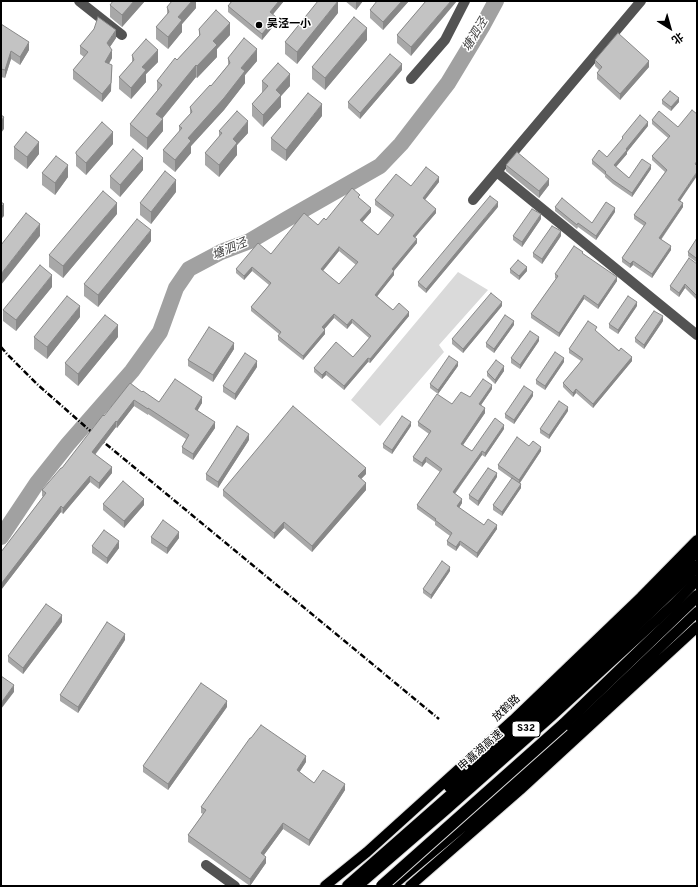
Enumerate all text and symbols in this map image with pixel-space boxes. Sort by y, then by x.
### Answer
north arrow [650,8,690,48]
water label: 塘泗泾 [461,16,491,54]
place label: 吴泾一小 [267,18,311,32]
marker: 吴泾一小 [254,20,264,30]
text: 北 [669,29,686,46]
water label: 塘泗泾 [211,236,249,264]
street label: 放鹤路 [490,693,524,725]
road number: S32 [512,721,540,737]
street label: 申嘉湖高速 [456,728,506,774]

